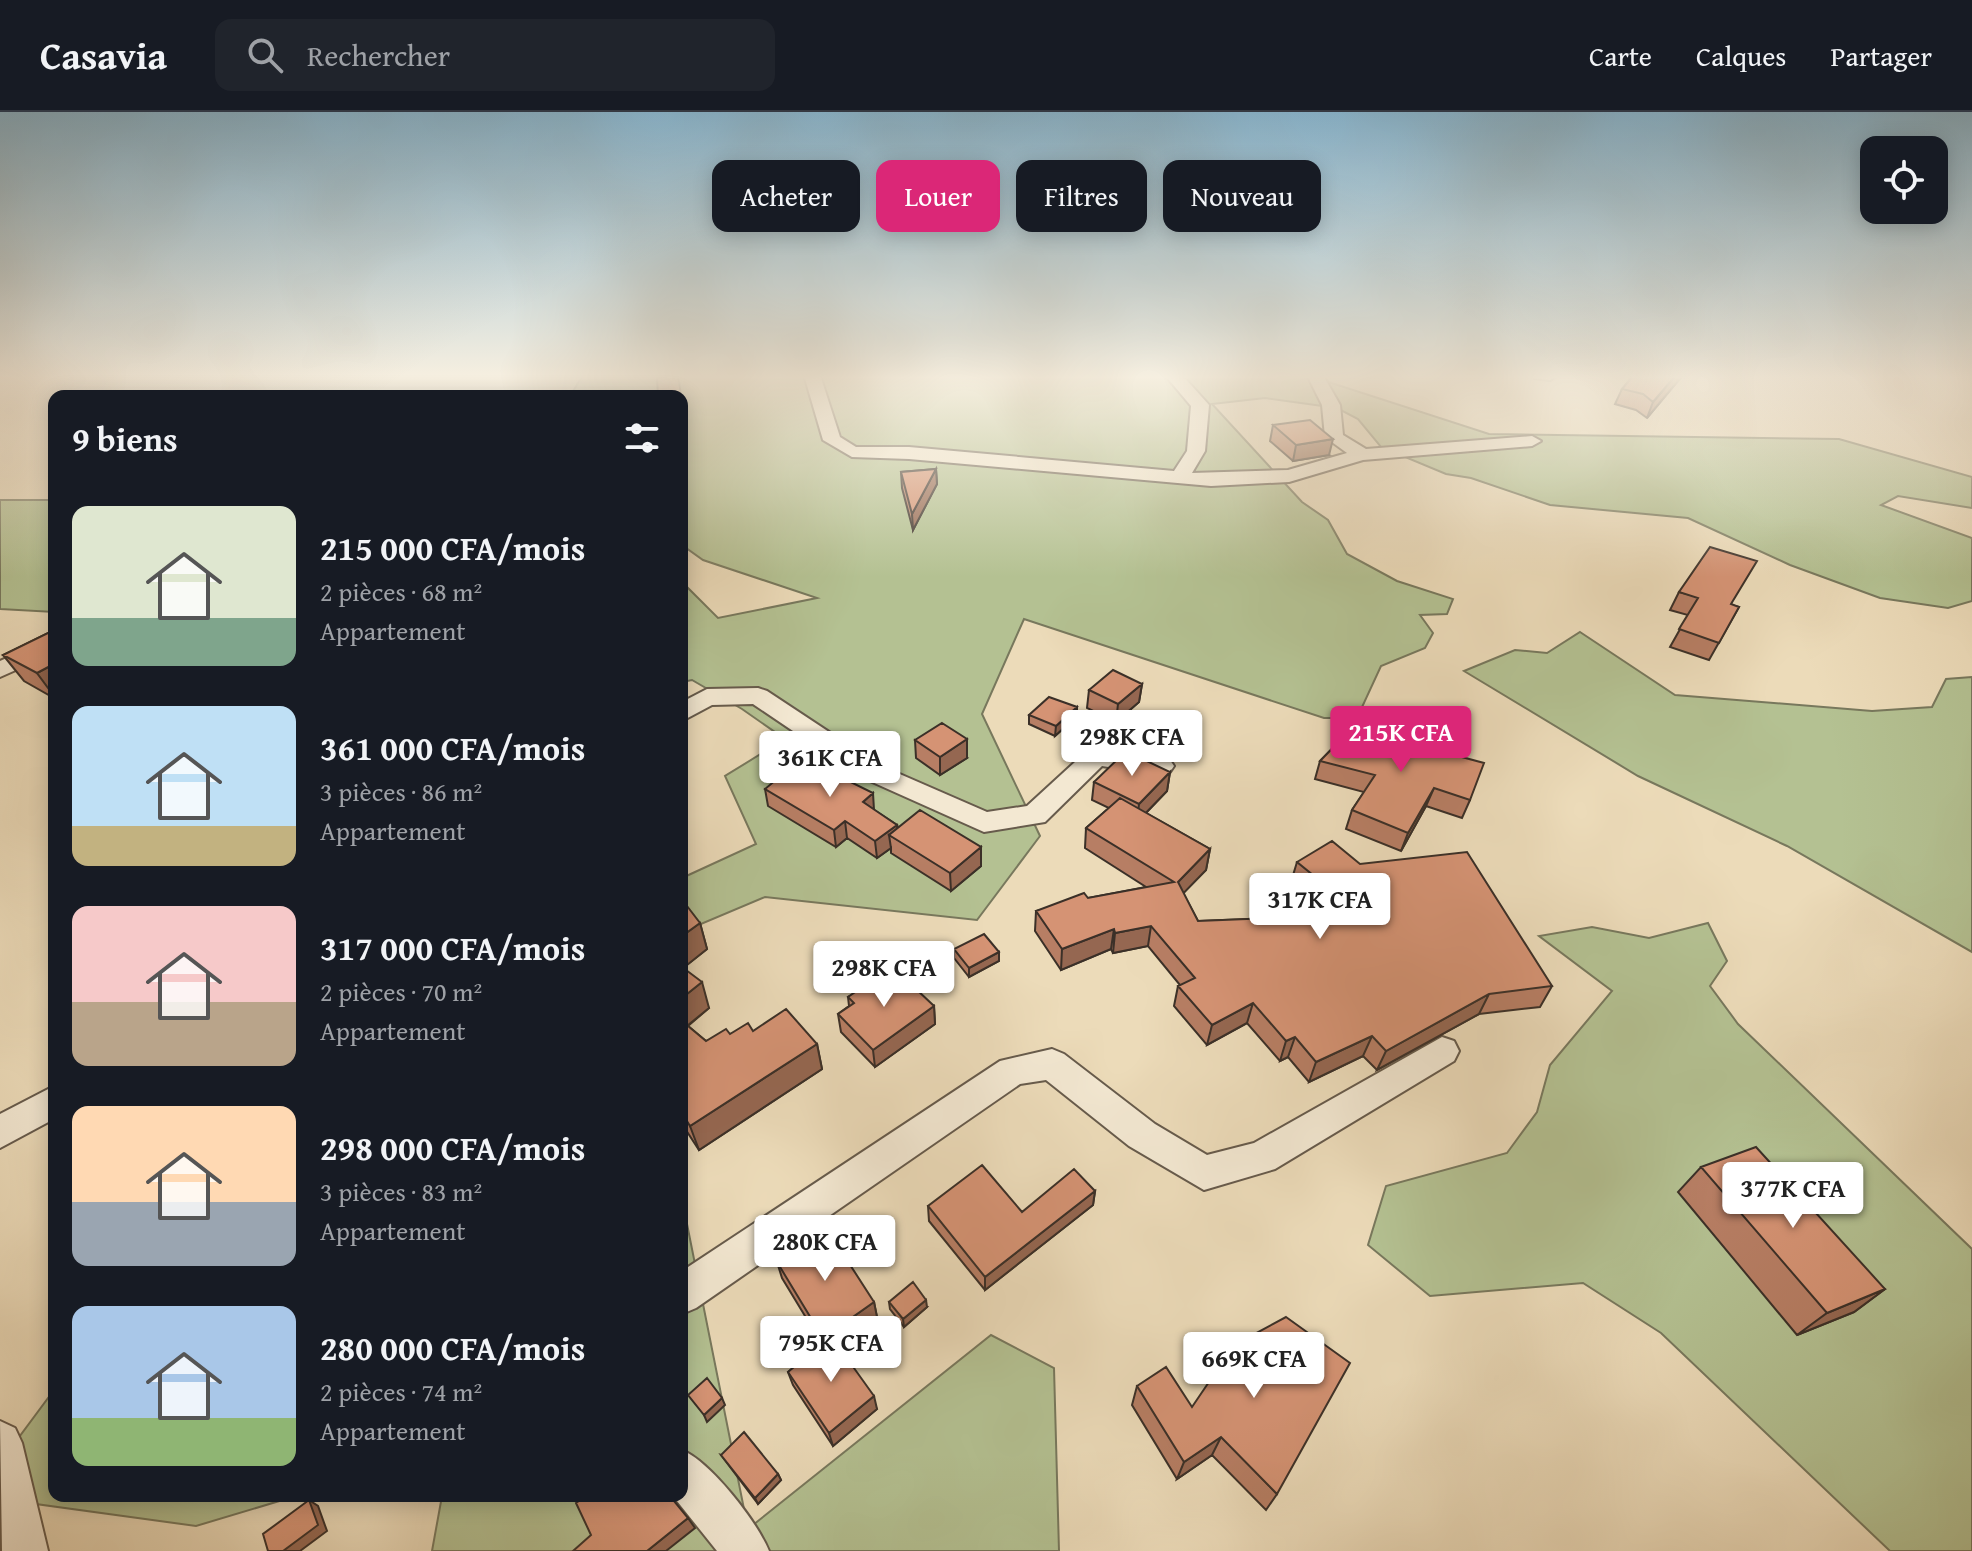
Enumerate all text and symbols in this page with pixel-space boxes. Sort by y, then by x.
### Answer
search box [215,19,775,91]
text: Casavia [40,27,167,83]
icon: search [243,33,287,77]
text: Rechercher [307,33,450,77]
text: Carte [1589,35,1652,76]
text: Calques [1696,35,1786,76]
text: Partager [1830,35,1932,76]
map controls [1860,136,1948,224]
button: locate [1860,136,1948,224]
chip: Acheter [712,160,860,232]
chip: Louer [876,160,1000,232]
chip: Filtres [1016,160,1147,232]
chip: Nouveau [1163,160,1321,232]
text: 9 biens [72,414,178,463]
icon: filters [620,416,664,460]
text: 215 000 CFA/mois [320,523,585,572]
icon: home [136,538,232,634]
text: 2 pièces · 68 m² [320,572,482,611]
text: Appartement [320,611,465,650]
pin: 215K CFA [1318,706,1484,774]
pin: 298K CFA [1049,710,1215,778]
text: 215K CFA [1348,712,1454,751]
text: 298K CFA [1079,716,1185,755]
text: 361 000 CFA/mois [320,723,585,772]
pin: 361K CFA [747,731,913,799]
text: 361K CFA [777,737,883,776]
icon: home [136,738,232,834]
text: 3 pièces · 86 m² [320,772,482,811]
text: Appartement [320,811,465,850]
pin: 317K CFA [1237,873,1403,941]
text: 317K CFA [1267,879,1373,918]
text: 317 000 CFA/mois [320,923,585,972]
icon: home [136,938,232,1034]
pin: 298K CFA [801,941,967,1009]
text: 298K CFA [831,947,937,986]
text: 2 pièces · 70 m² [320,972,482,1011]
text: Appartement [320,1011,465,1050]
text: 298 000 CFA/mois [320,1123,585,1172]
icon: home [136,1138,232,1234]
pin: 377K CFA [1710,1162,1876,1230]
text: 377K CFA [1740,1168,1846,1207]
text: 3 pièces · 83 m² [320,1172,482,1211]
text: Appartement [320,1211,465,1250]
pin: 280K CFA [742,1215,908,1283]
text: 280K CFA [772,1221,878,1260]
pin: 795K CFA [748,1316,914,1384]
text: 795K CFA [778,1322,884,1361]
text: 280 000 CFA/mois [320,1323,585,1372]
pin: 669K CFA [1171,1332,1337,1400]
icon: home [136,1338,232,1434]
text: 669K CFA [1201,1338,1307,1377]
text: 2 pièces · 74 m² [320,1372,482,1411]
text: Appartement [320,1411,465,1450]

